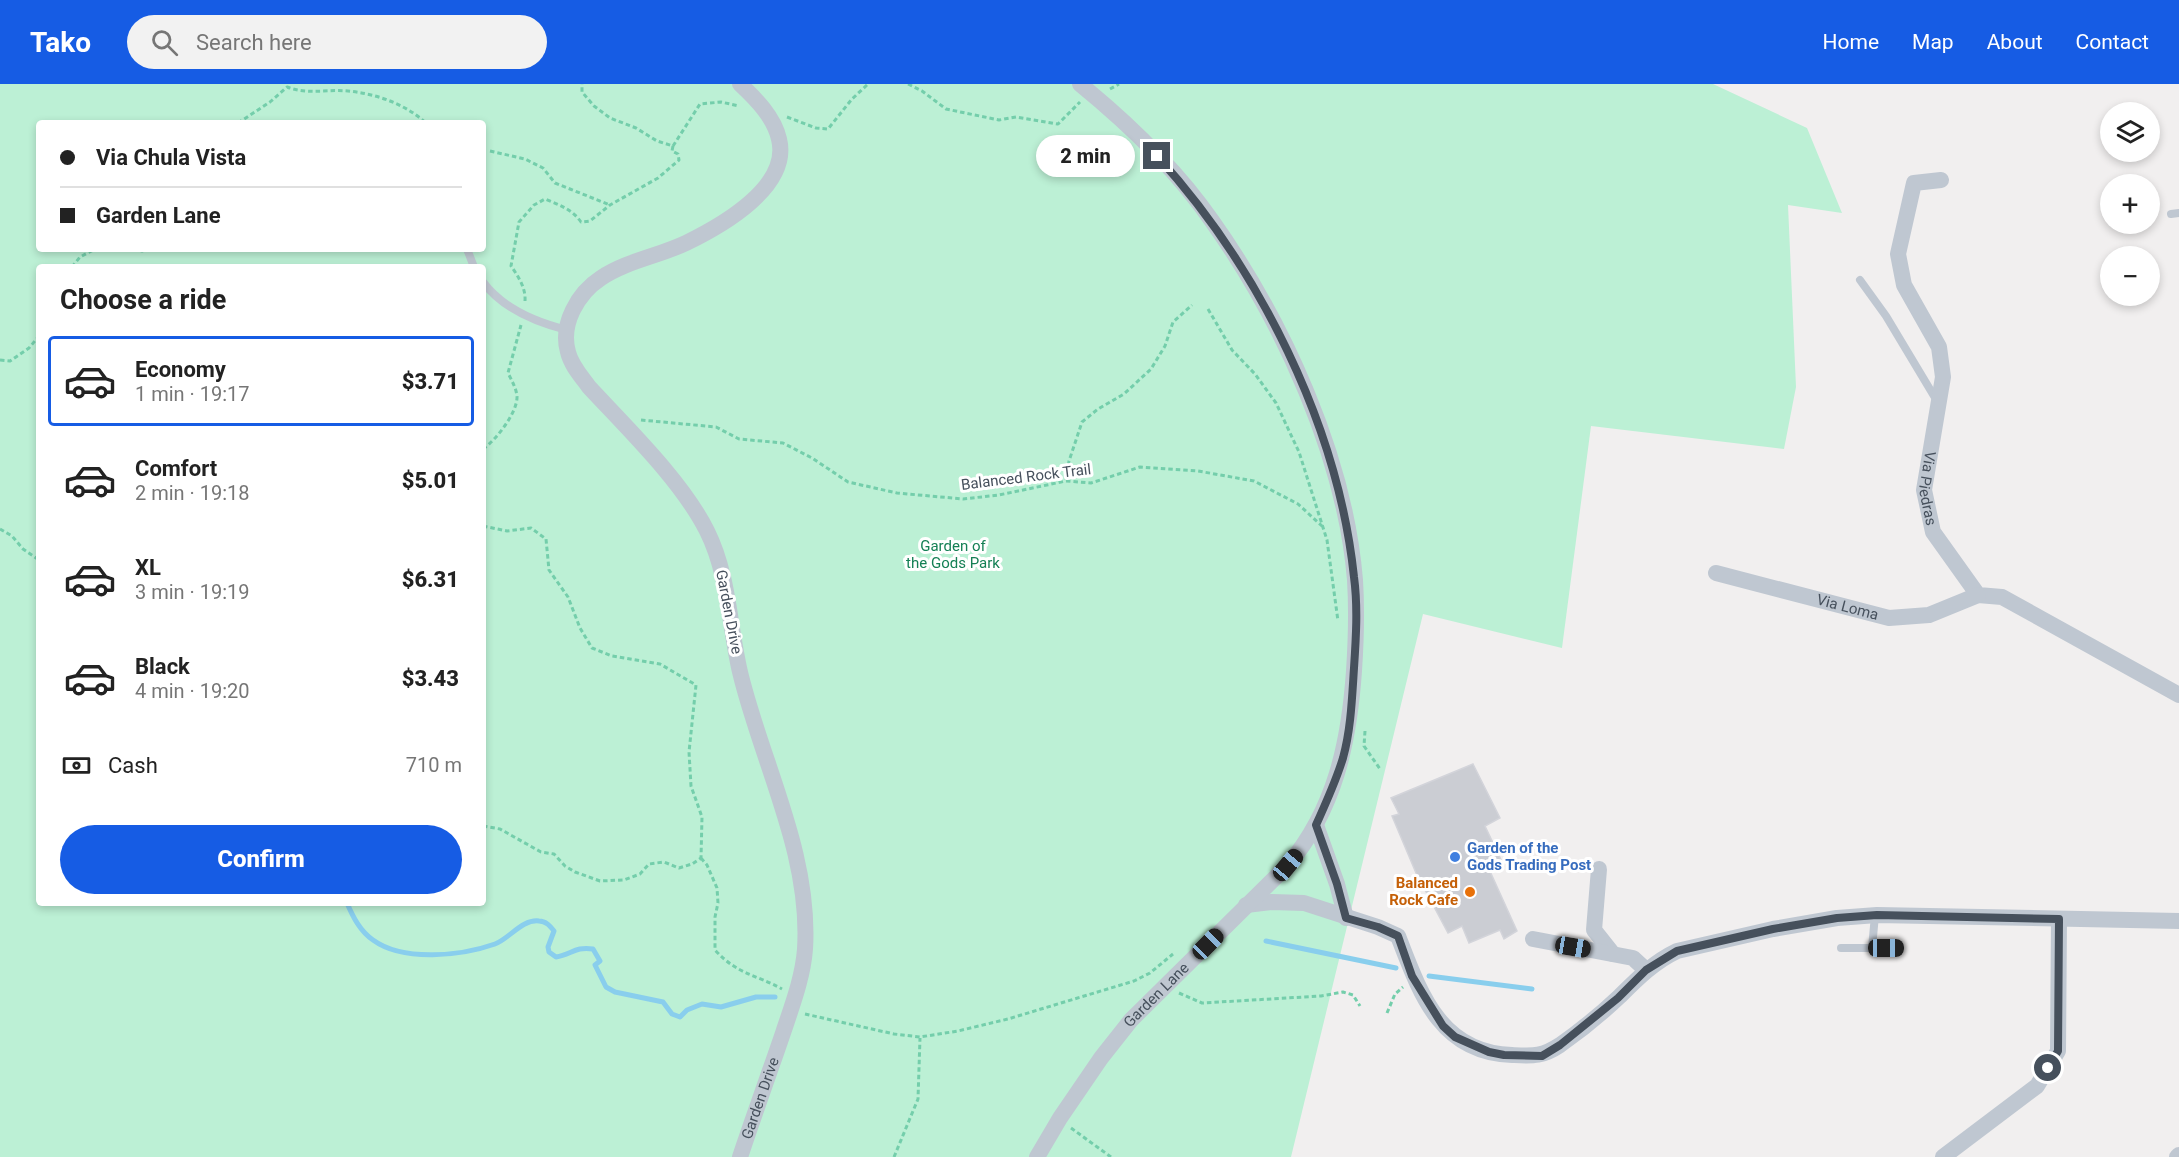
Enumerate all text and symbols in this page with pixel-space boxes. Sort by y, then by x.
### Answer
search box [127,15,547,69]
text: Tako [30,26,91,59]
icon: search [148,26,181,59]
text: Search here [196,30,312,55]
text: Home [1823,30,1879,54]
text: Map [1912,30,1954,54]
text: About [1987,30,2043,54]
text: Contact [2076,30,2149,54]
map controls [2100,102,2160,306]
button: layers [2100,102,2160,162]
callout: 2 min [1037,135,1136,177]
route end [1143,142,1170,169]
text: 2 min [1060,144,1111,168]
text: Via Chula Vista [96,145,246,170]
button: + [2100,174,2160,234]
text: Garden Lane [96,203,221,228]
button: − [2100,246,2160,306]
text: Choose a ride [60,284,226,316]
icon: car [63,354,117,408]
text: Economy [135,357,226,382]
text: $3.71 [402,369,459,394]
text: 1 min · 19:17 [135,382,250,406]
street label: Via Piedras [1915,450,1940,527]
icon: car [63,453,117,507]
text: Comfort [135,456,217,481]
street label: Balanced Rock Trail [960,460,1092,494]
text: $5.01 [402,468,459,493]
text: 2 min · 19:18 [135,481,250,505]
park label: Garden of the Gods Park [906,537,1000,572]
icon: car [63,552,117,606]
text: XL [135,555,161,580]
text: $6.31 [402,567,459,592]
street label: Garden Drive [712,568,746,656]
text: 3 min · 19:19 [135,580,250,604]
street label: Via Loma [1815,591,1880,624]
icon: car [63,651,117,705]
text: Black [135,654,190,679]
text: $3.43 [402,666,459,691]
text: 4 min · 19:20 [135,679,250,703]
icon: cash [60,749,93,782]
text: Cash [108,753,158,778]
text: 710 m [406,753,462,777]
button: Confirm [60,825,462,894]
place label: Garden of the Gods Trading Post [1467,839,1591,874]
car [1270,845,1306,885]
marker: Garden of the Gods Trading Post [1448,850,1462,864]
place label: Balanced Rock Cafe [1389,874,1458,909]
marker: Balanced Rock Cafe [1463,885,1477,899]
car [1189,925,1227,963]
car [1554,935,1592,959]
car [1868,939,1904,957]
street label: Garden Lane [1120,959,1193,1031]
route start [2034,1054,2061,1081]
street label: Garden Drive [738,1055,783,1142]

